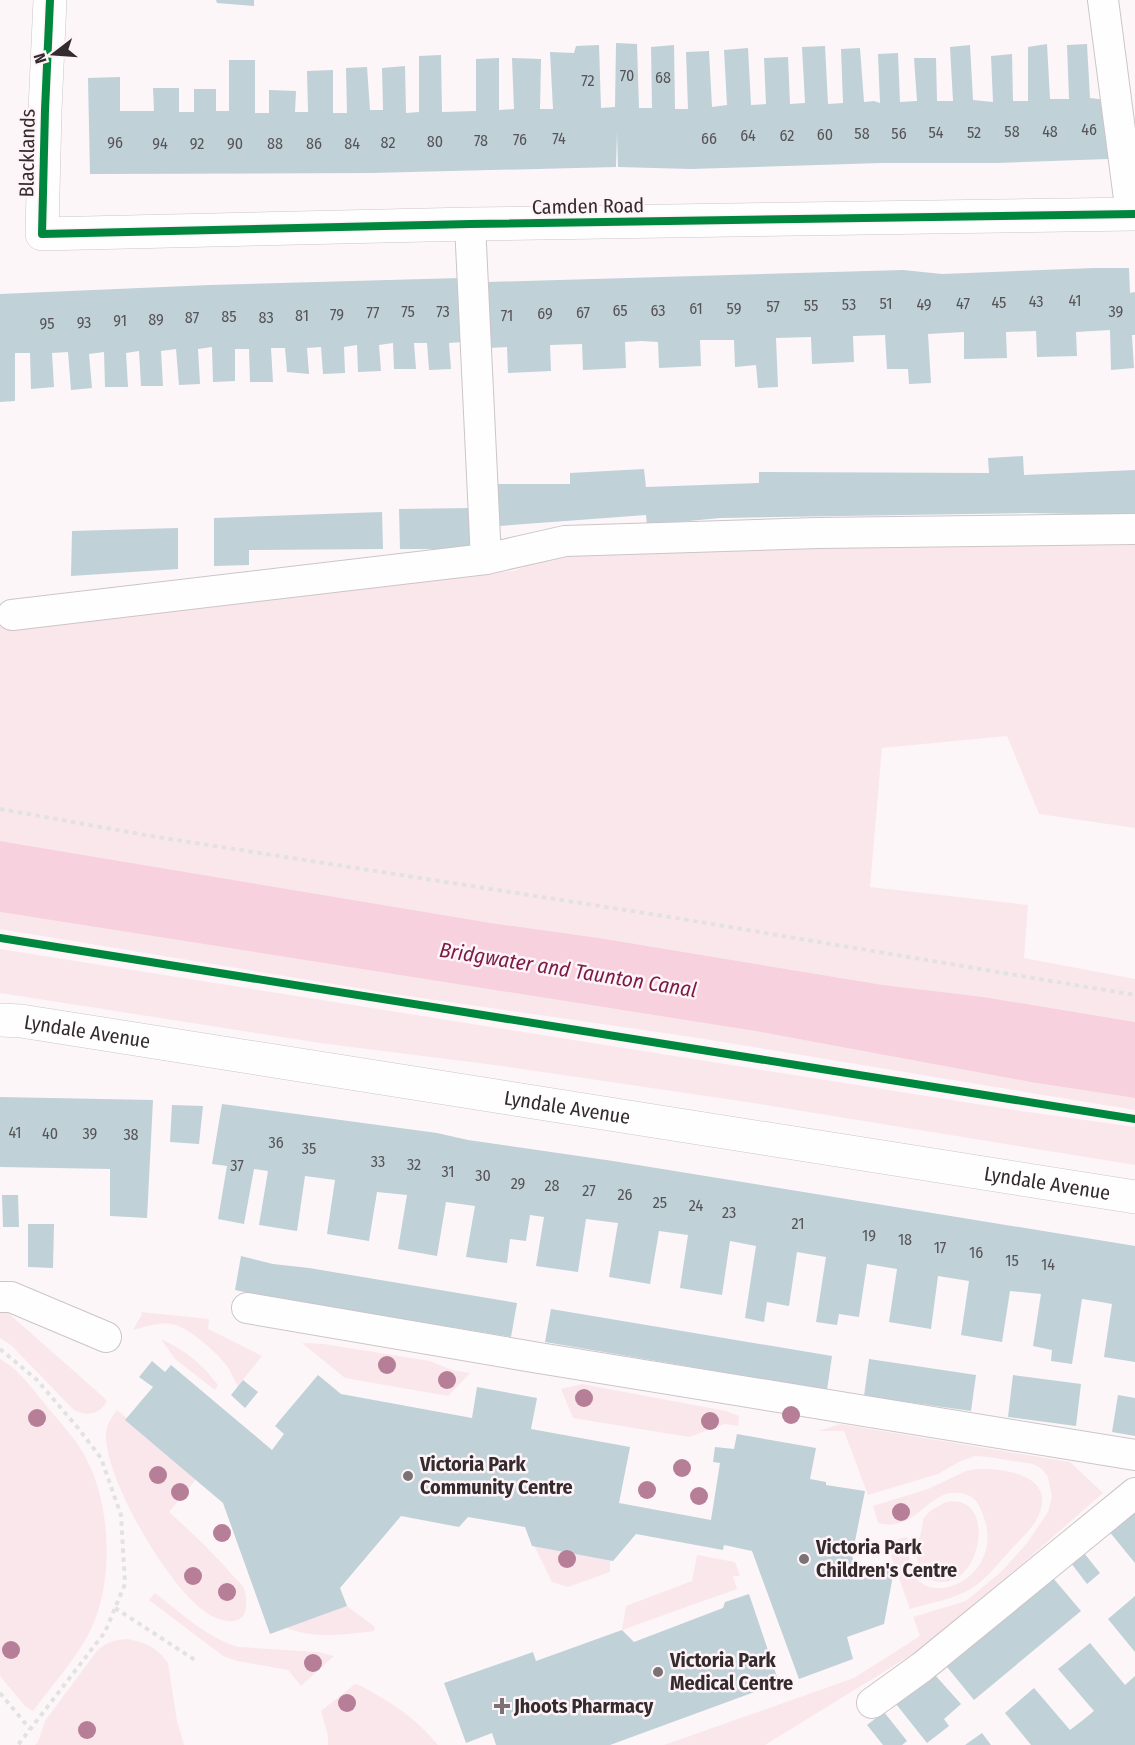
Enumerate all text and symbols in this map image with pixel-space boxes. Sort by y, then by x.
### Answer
north arrow [24,24,84,84]
text: N [30,51,51,66]
house number: 70 [620,66,634,85]
house number: 68 [655,68,671,87]
house number: 72 [581,71,595,90]
street label: Blacklands [14,109,40,197]
house number: 46 [1081,120,1097,139]
house number: 58 [1004,122,1020,141]
house number: 48 [1042,122,1058,141]
house number: 54 [928,123,944,142]
house number: 52 [967,123,981,142]
house number: 58 [854,124,870,143]
house number: 56 [891,124,907,143]
house number: 60 [817,125,833,144]
house number: 64 [740,126,756,145]
house number: 62 [780,126,794,145]
house number: 74 [552,129,566,148]
house number: 66 [701,129,717,148]
house number: 76 [513,130,527,149]
house number: 78 [474,131,488,150]
house number: 80 [427,132,443,151]
house number: 96 [107,133,123,152]
house number: 82 [381,133,395,152]
house number: 94 [152,134,168,153]
house number: 92 [190,134,204,153]
house number: 90 [227,134,243,153]
house number: 88 [267,134,283,153]
house number: 86 [306,134,322,153]
house number: 84 [344,134,360,153]
street label: Camden Road [532,193,644,219]
house number: 41 [1068,291,1082,310]
house number: 43 [1029,292,1043,311]
house number: 45 [992,293,1006,312]
house number: 51 [880,294,892,313]
house number: 47 [956,294,970,313]
house number: 53 [842,295,856,314]
house number: 49 [916,295,932,314]
house number: 55 [804,296,818,315]
house number: 57 [766,297,780,316]
house number: 61 [689,299,703,318]
house number: 59 [727,299,742,318]
house number: 65 [612,301,628,320]
house number: 63 [650,301,666,320]
house number: 75 [401,302,415,321]
house number: 73 [436,302,450,321]
house number: 39 [1109,302,1124,321]
house number: 77 [366,303,380,322]
house number: 67 [576,303,591,322]
house number: 69 [537,304,553,323]
house number: 79 [330,305,344,324]
house number: 81 [295,306,309,325]
house number: 71 [501,306,513,325]
house number: 85 [221,307,237,326]
house number: 87 [185,308,200,327]
house number: 83 [258,308,274,327]
house number: 89 [148,310,164,329]
house number: 91 [113,311,127,330]
house number: 93 [77,313,91,332]
house number: 95 [39,314,55,333]
water label: Bridgwater and Taunton Canal [438,937,698,1003]
street label: Lyndale Avenue [22,1010,152,1053]
street label: Lyndale Avenue [502,1086,632,1129]
house number: 41 [8,1123,22,1142]
house number: 40 [42,1124,58,1143]
house number: 39 [83,1124,98,1143]
house number: 38 [123,1125,139,1144]
house number: 36 [268,1133,284,1152]
house number: 35 [302,1139,316,1158]
house number: 33 [371,1152,385,1171]
house number: 32 [407,1155,421,1174]
house number: 37 [230,1156,244,1175]
street label: Lyndale Avenue [982,1161,1112,1205]
house number: 31 [441,1162,455,1181]
house number: 30 [475,1166,491,1185]
house number: 29 [511,1174,526,1193]
house number: 28 [544,1176,560,1195]
house number: 27 [582,1181,596,1200]
house number: 26 [618,1185,633,1204]
house number: 25 [653,1193,667,1212]
house number: 24 [689,1196,703,1215]
house number: 23 [722,1203,736,1222]
house number: 21 [792,1214,804,1233]
house number: 19 [862,1226,876,1245]
house number: 18 [898,1230,912,1249]
house number: 17 [934,1238,947,1257]
house number: 16 [969,1243,983,1262]
house number: 15 [1005,1251,1019,1270]
house number: 14 [1041,1255,1055,1274]
place label: Victoria Park Community Centre [419,1452,573,1499]
marker: Victoria Park Community Centre [401,1469,415,1483]
place label: Victoria Park Children's Centre [815,1535,957,1582]
marker: Victoria Park Children's Centre [797,1552,811,1566]
place label: Victoria Park Medical Centre [669,1648,793,1695]
marker: Victoria Park Medical Centre [651,1665,665,1679]
place label: Jhoots Pharmacy [513,1694,654,1718]
marker: Jhoots Pharmacy [495,1699,509,1713]

